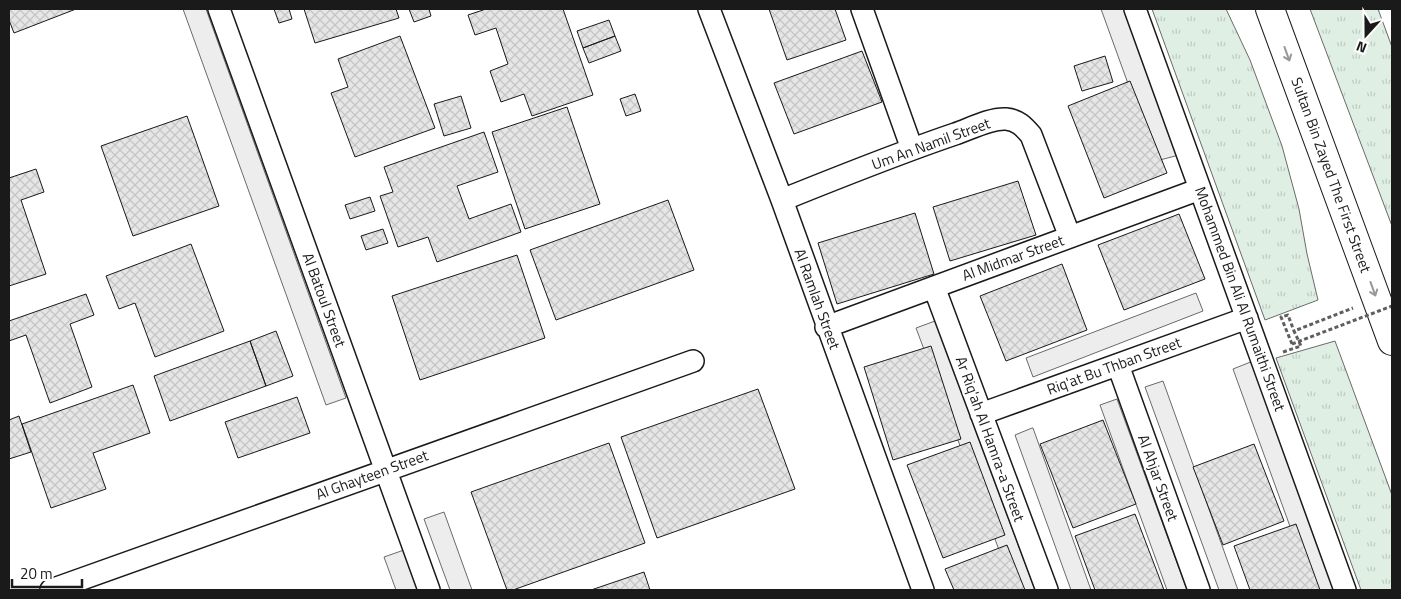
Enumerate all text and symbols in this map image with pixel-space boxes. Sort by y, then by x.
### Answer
north arrow [1341,10,1391,60]
text: N [1353,36,1369,59]
one-way arrow [1283,46,1292,62]
street label: Sultan Bin Zayed The First Street [1285,74,1378,276]
street label: Um An Namil Street [868,111,994,176]
street label: Mohammed Bin Ali Al Rumaithi Street [1189,183,1292,415]
street label: Al Midmar Street [959,228,1068,287]
street label: Al Ramlah Street [789,245,847,353]
street label: Al Batoul Street [297,249,352,351]
one-way arrow [1369,281,1378,296]
street label: Riq'at Bu Thban Street [1043,330,1185,401]
street label: Ar Riq'ah Al Hamra-a Street [950,353,1031,525]
street label: Al Ahjar Street [1132,431,1185,525]
street label: Al Ghayteen Street [312,443,432,506]
scale bar [12,556,82,588]
text: 20 m [20,562,53,585]

